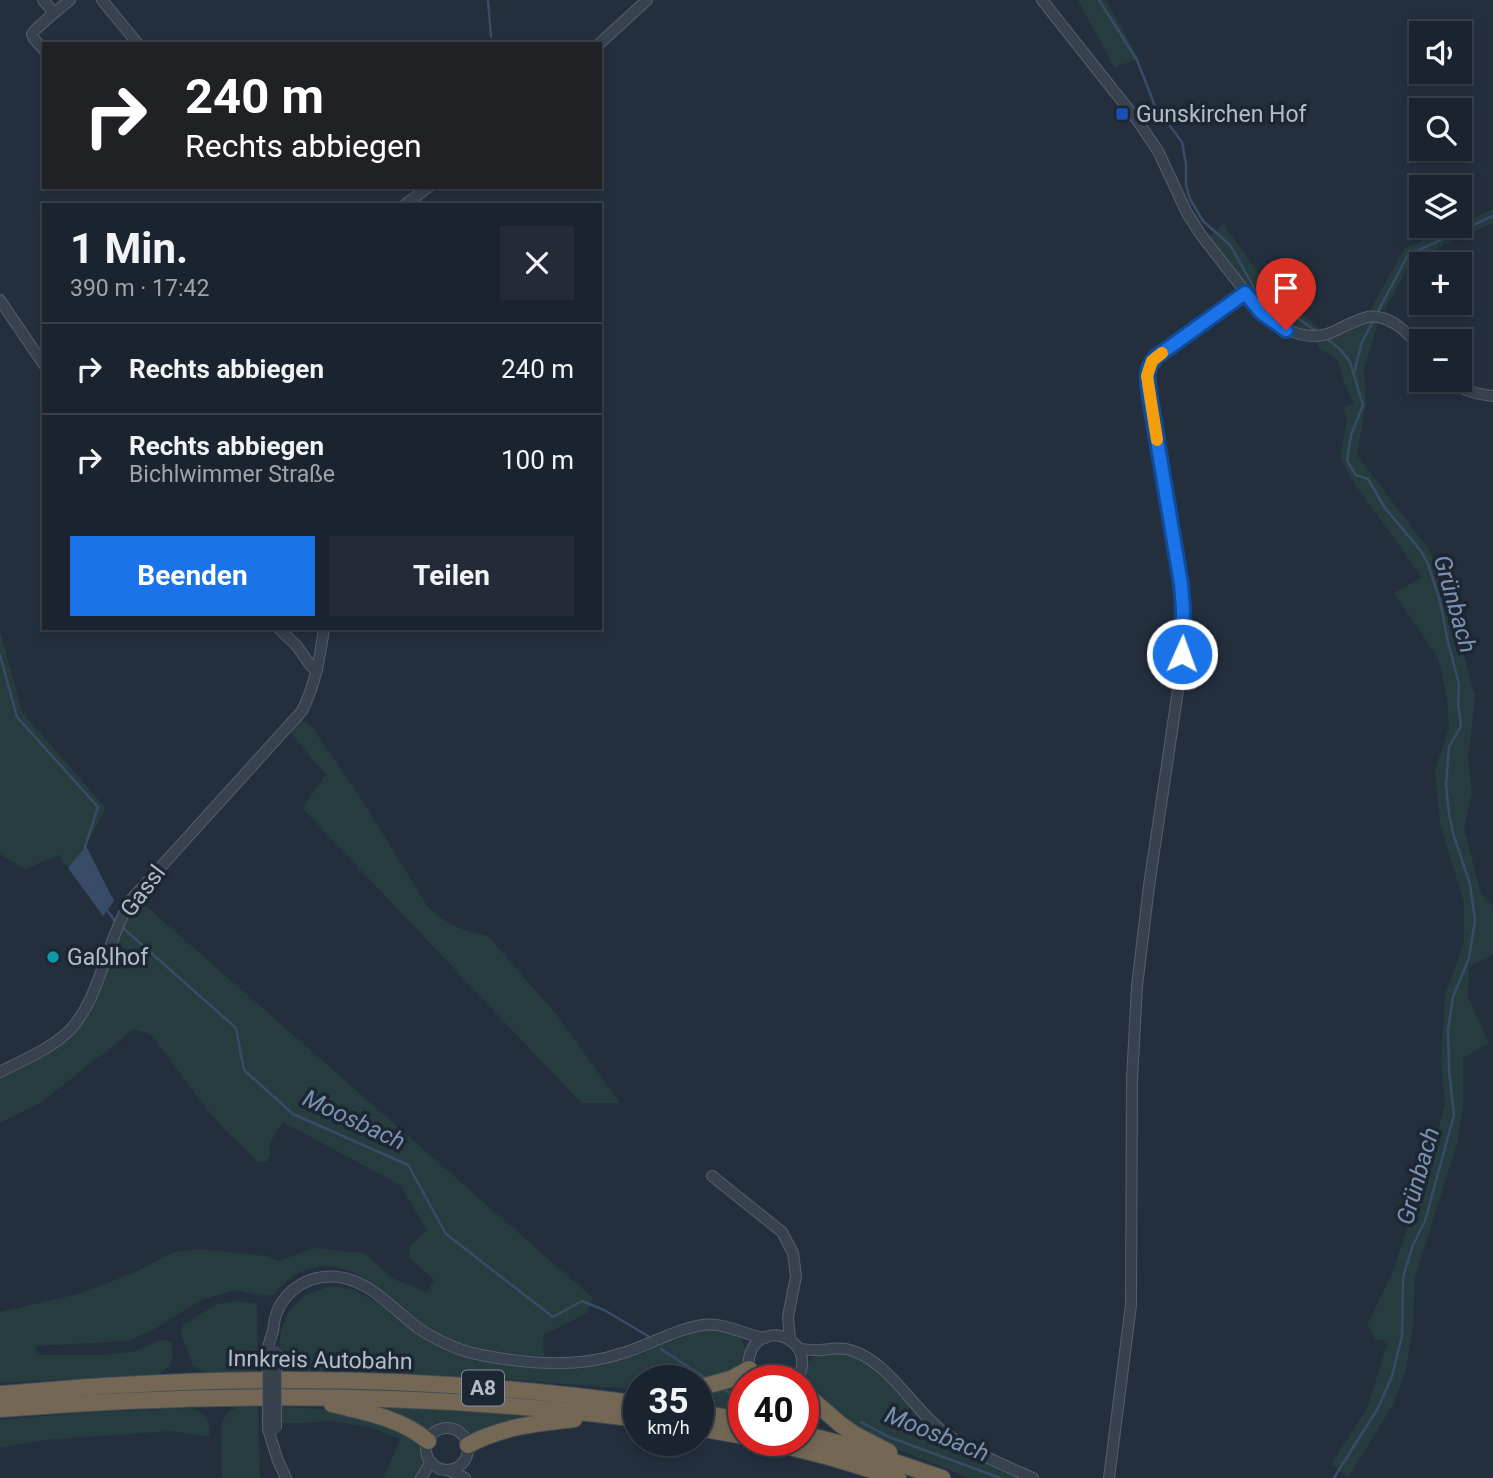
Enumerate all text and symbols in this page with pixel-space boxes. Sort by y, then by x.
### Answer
map controls [1409,21,1472,392]
button: sound [1409,21,1472,84]
text: 240 m [185,68,324,125]
icon: right [70,70,161,161]
button: search [1409,98,1472,161]
place label: Gunskirchen Hof [1136,101,1308,128]
marker: Gunskirchen Hof [1114,106,1130,122]
text: Rechts abbiegen [185,127,422,165]
button: layers [1409,175,1472,238]
text: 1 Min. [70,224,188,273]
button: close [500,226,574,300]
button: + [1409,252,1472,315]
pin [1256,258,1316,330]
icon: arrive [1267,269,1305,307]
text: 390 m · 17:42 [70,275,209,302]
button: − [1409,329,1472,392]
icon: right [70,350,108,388]
text: Rechts abbiegen [129,354,324,384]
text: 240 m [501,354,574,384]
text: Rechts abbiegen [129,431,324,461]
icon: right [70,441,108,479]
text: 100 m [501,445,574,475]
text: Bichlwimmer Straße [129,461,335,488]
button: Beenden [70,536,315,616]
button: Teilen [329,536,574,616]
water label: Grünbach [1428,552,1482,656]
position arrow [1145,617,1219,691]
street label: Gassl [115,860,171,922]
place label: Gaßlhof [67,944,149,971]
marker: Gaßlhof [45,949,61,965]
water label: Moosbach [298,1084,410,1156]
water label: Grünbach [1391,1124,1445,1228]
street label: Innkreis Autobahn [227,1345,413,1375]
speed limit sign: 40 [728,1365,819,1456]
road number: A8 [462,1370,504,1406]
text: 35 [648,1381,689,1422]
water label: Moosbach [881,1400,993,1468]
text: km/h [647,1417,690,1438]

